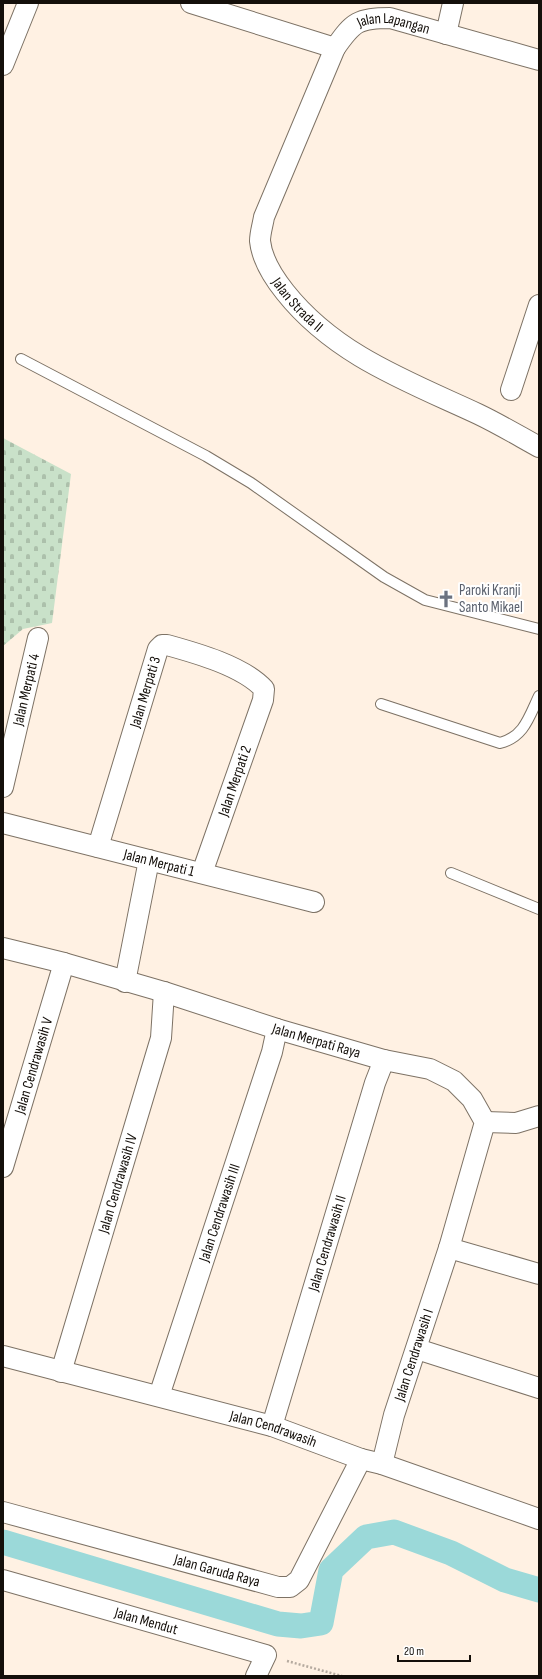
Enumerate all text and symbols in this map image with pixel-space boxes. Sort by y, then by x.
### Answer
street label: Jalan Lapangan [353,8,432,38]
street label: Jalan Strada II [267,273,327,336]
place label: Paroki Kranji Santo Mikael [459,581,523,617]
church icon: Paroki Kranji Santo Mikael [436,589,456,609]
street label: Jalan Merpati 4 [8,652,44,729]
street label: Jalan Merpati 3 [125,654,165,731]
street label: Jalan Merpati 2 [214,743,256,820]
street label: Jalan Merpati 1 [121,844,197,881]
street label: Jalan Cendrawasih V [10,1015,57,1117]
street label: Jalan Merpati Raya [269,1018,363,1062]
street label: Jalan Cendrawasih IV [93,1131,141,1236]
street label: Jalan Cendrawasih III [194,1161,244,1265]
street label: Jalan Cendrawasih II [303,1193,350,1294]
street label: Jalan Cendrawasih I [390,1306,438,1404]
street label: Jalan Cendrawasih [227,1406,320,1451]
street label: Jalan Garuda Raya [171,1549,262,1591]
street label: Jalan Mendut [112,1603,180,1639]
scale bar [398,1637,470,1663]
text: 20 m [404,1644,424,1659]

